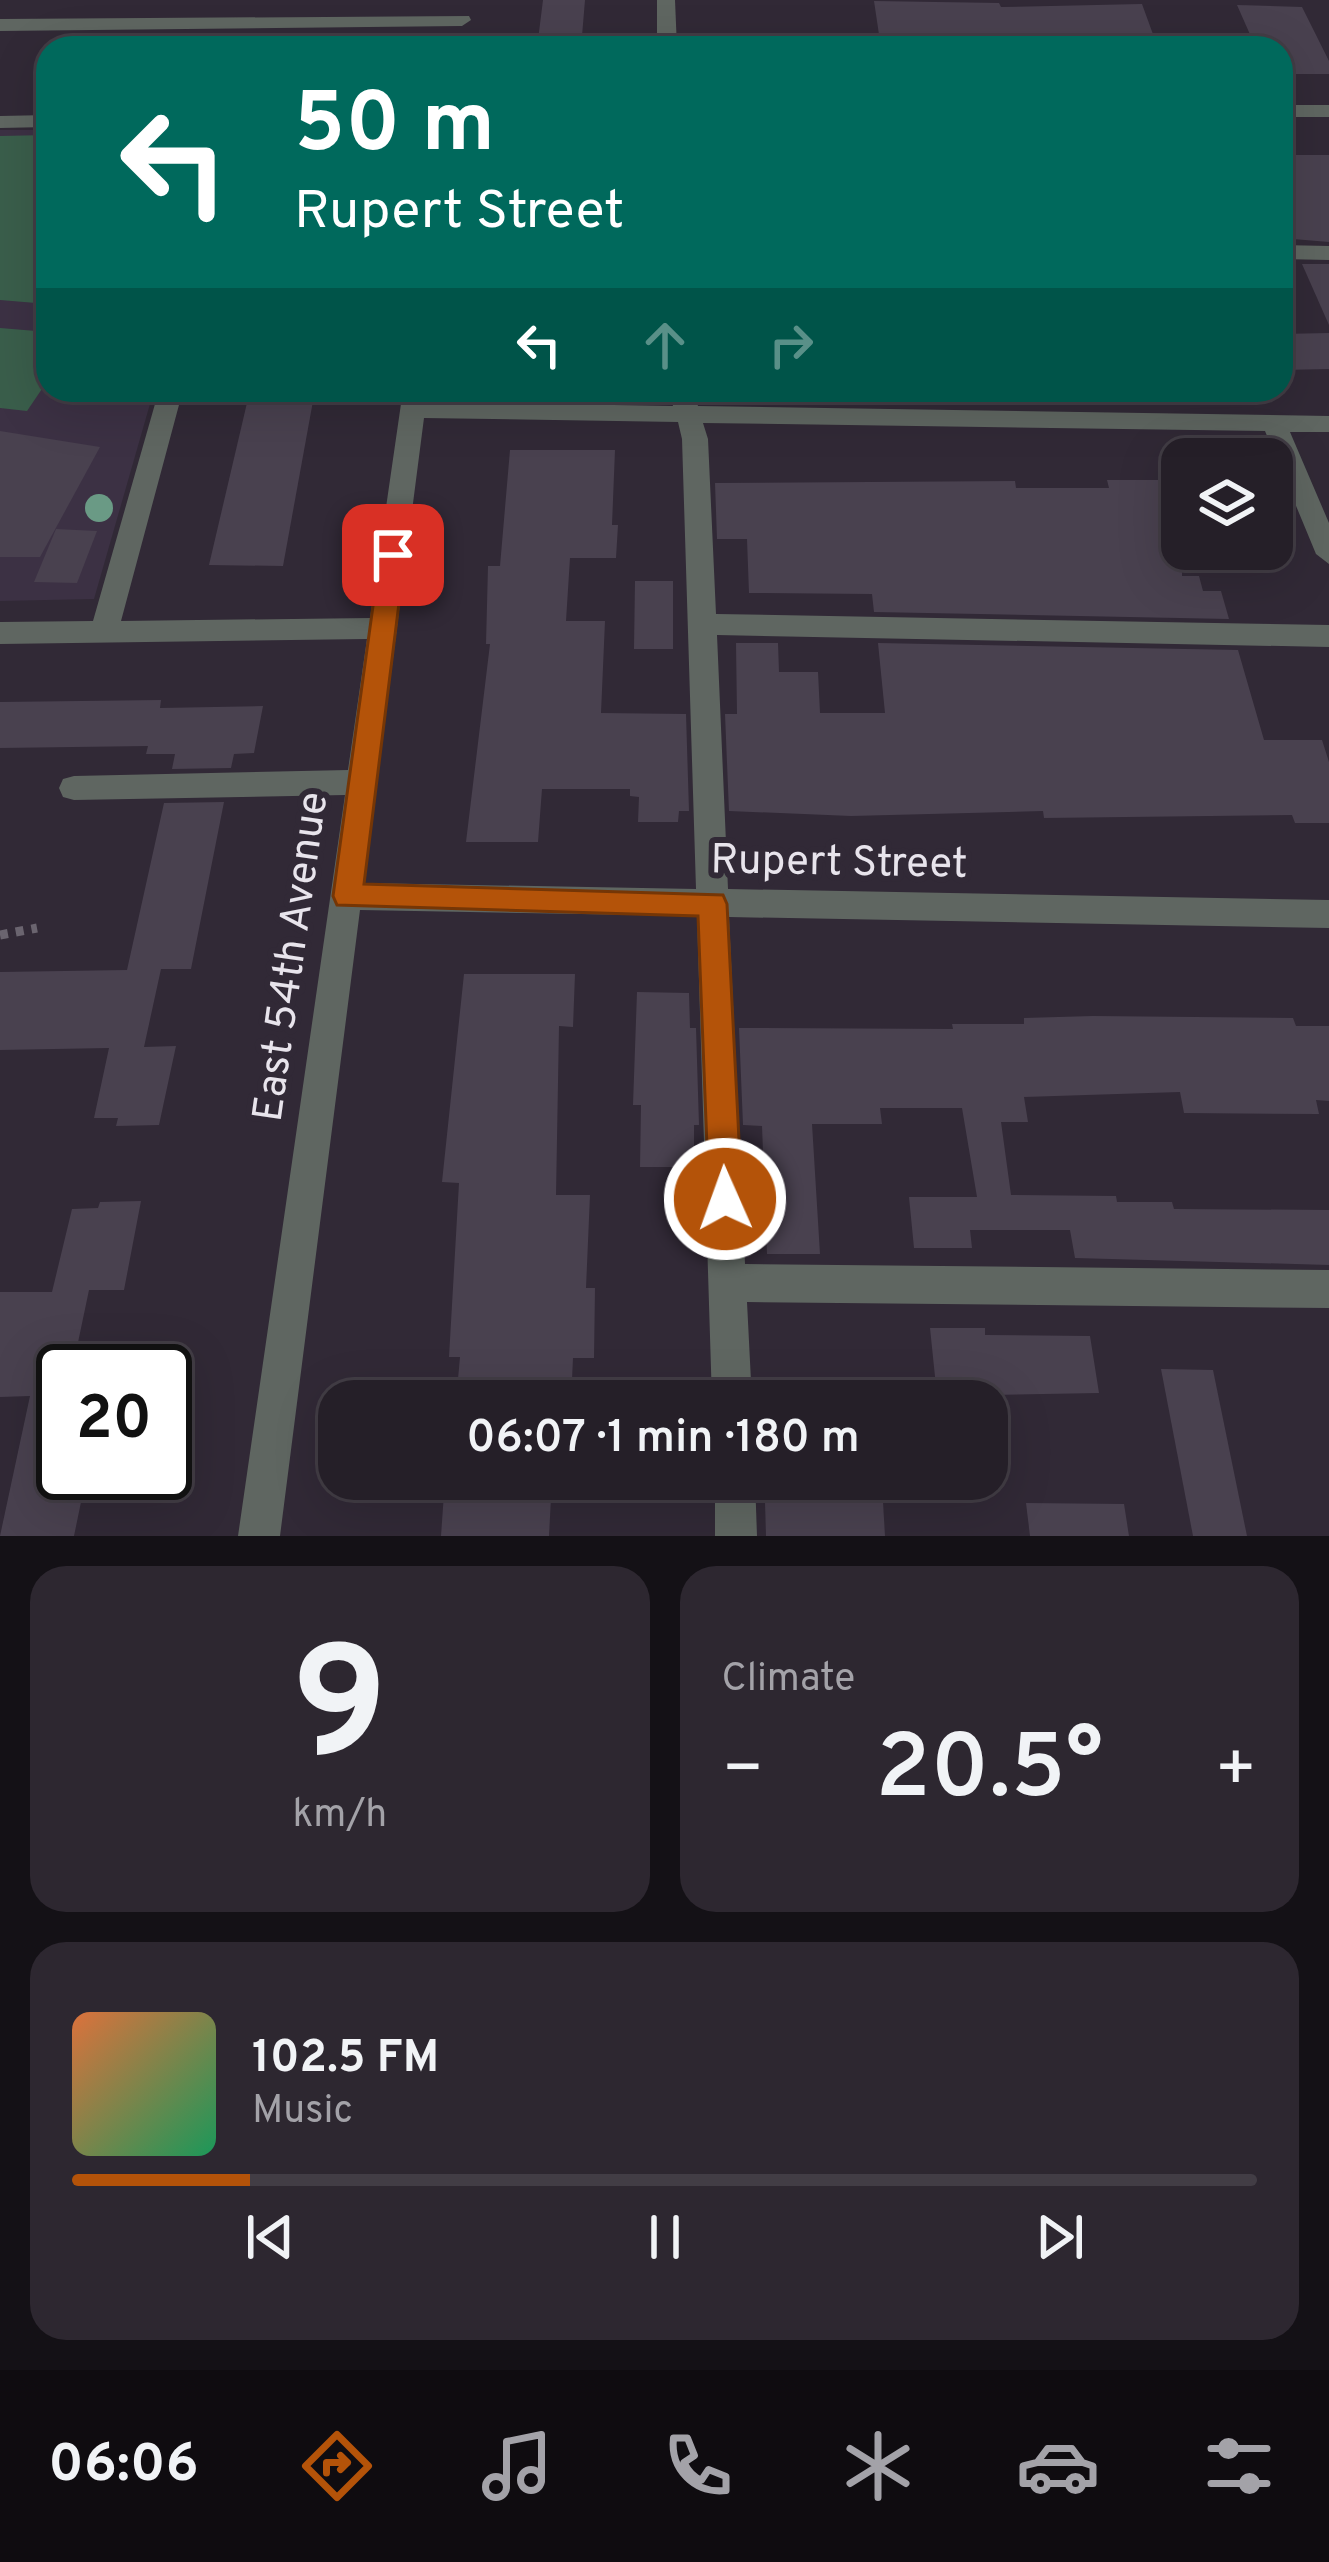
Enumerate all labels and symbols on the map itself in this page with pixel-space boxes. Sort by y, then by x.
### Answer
pin [342,504,444,606]
street label: East 54th Avenue [244,789,342,1125]
street label: Rupert Street [710,835,968,893]
position arrow [662,1136,788,1262]
speed limit sign: 20 [36,1344,192,1500]

